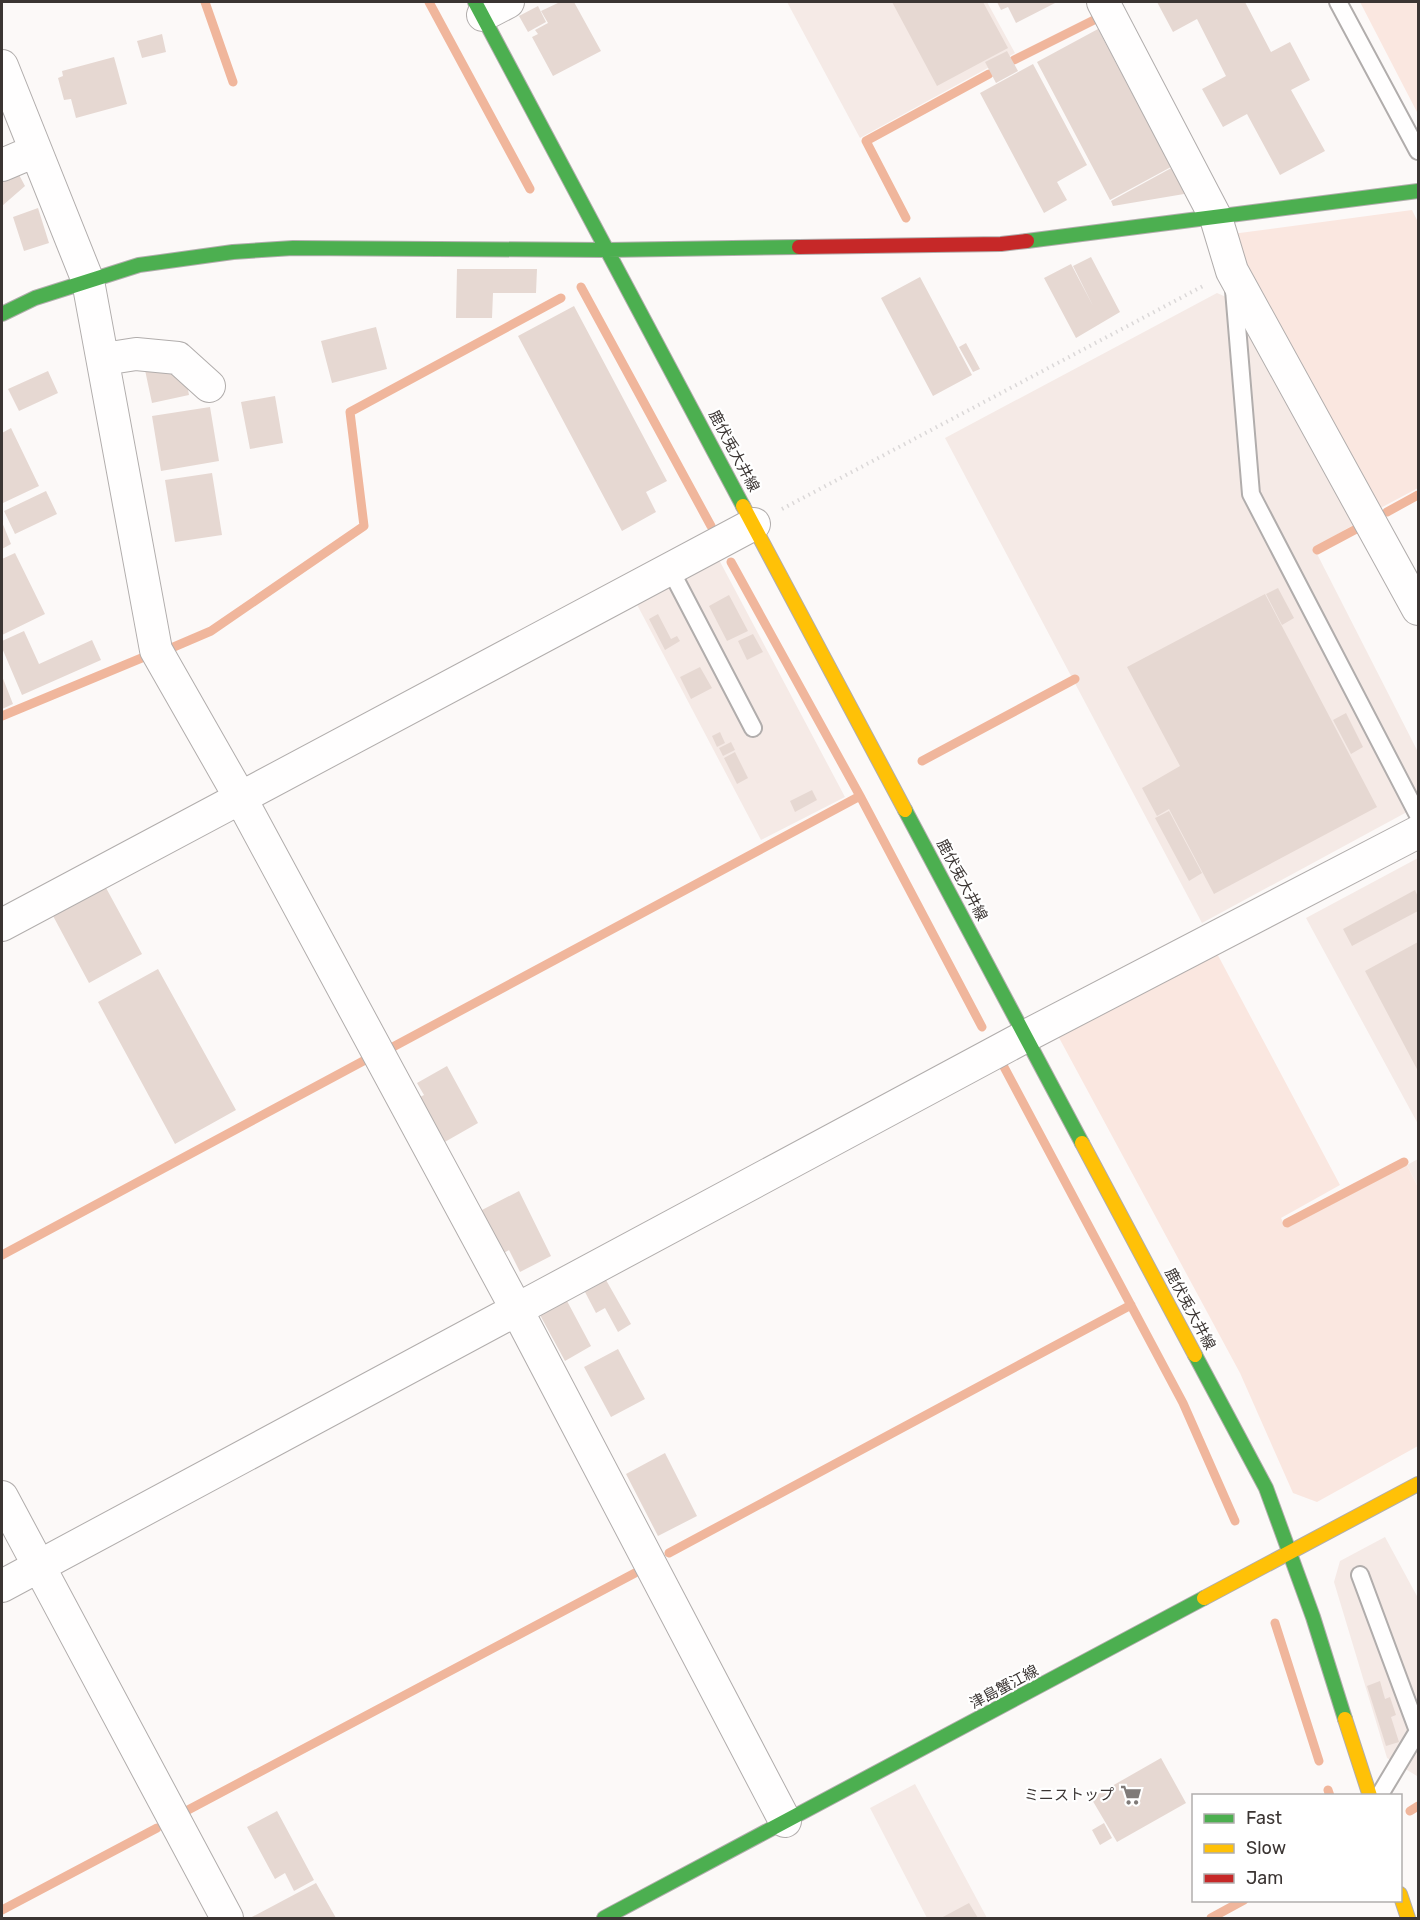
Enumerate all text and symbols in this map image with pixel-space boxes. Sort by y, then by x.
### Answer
street label: 鹿伏兎大井線 [705,407,763,495]
street label: 鹿伏兎大井線 [933,836,991,924]
street label: 鹿伏兎大井線 [1161,1265,1219,1353]
street label: 津島蟹江線 [967,1661,1041,1713]
supermarket icon: ミニストップ [1119,1783,1143,1807]
place label: ミニストップ [1024,1786,1114,1804]
legend [1192,1794,1402,1902]
text: Fast [1246,1807,1282,1829]
text: Slow [1246,1837,1286,1859]
text: Jam [1246,1867,1283,1889]

